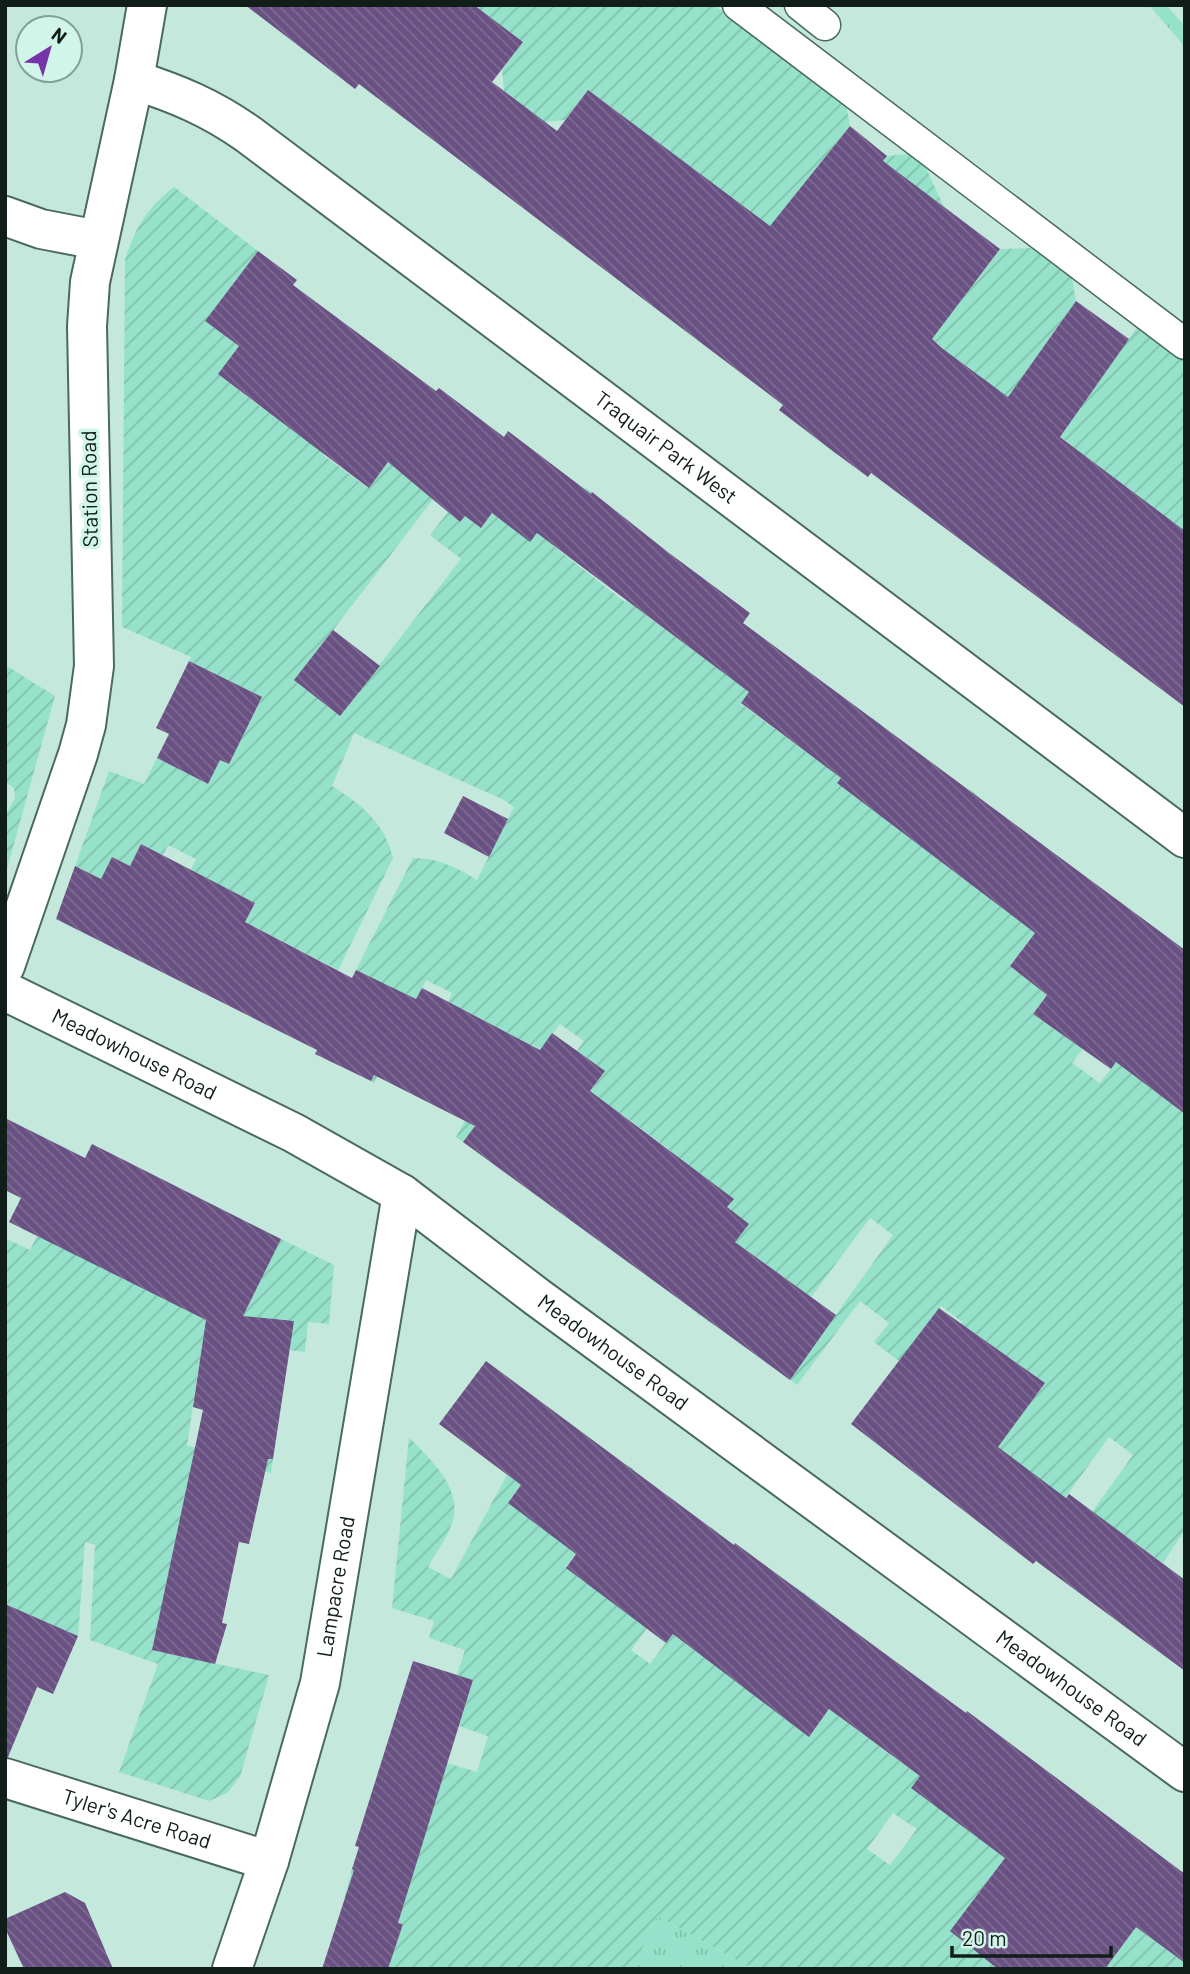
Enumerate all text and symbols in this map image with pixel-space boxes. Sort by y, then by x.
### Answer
north arrow [14,14,84,84]
text: N [48,22,72,48]
street label: Traquair Park West [590,385,743,508]
street label: Station Road [75,430,102,548]
street label: Meadowhouse Road [48,1002,221,1104]
street label: Meadowhouse Road [534,1288,694,1415]
street label: Lampacre Road [311,1514,359,1659]
street label: Meadowhouse Road [992,1624,1152,1751]
street label: Tyler's Acre Road [60,1783,215,1853]
scale bar [952,1914,1111,1958]
text: 20 m [962,1925,1007,1950]

